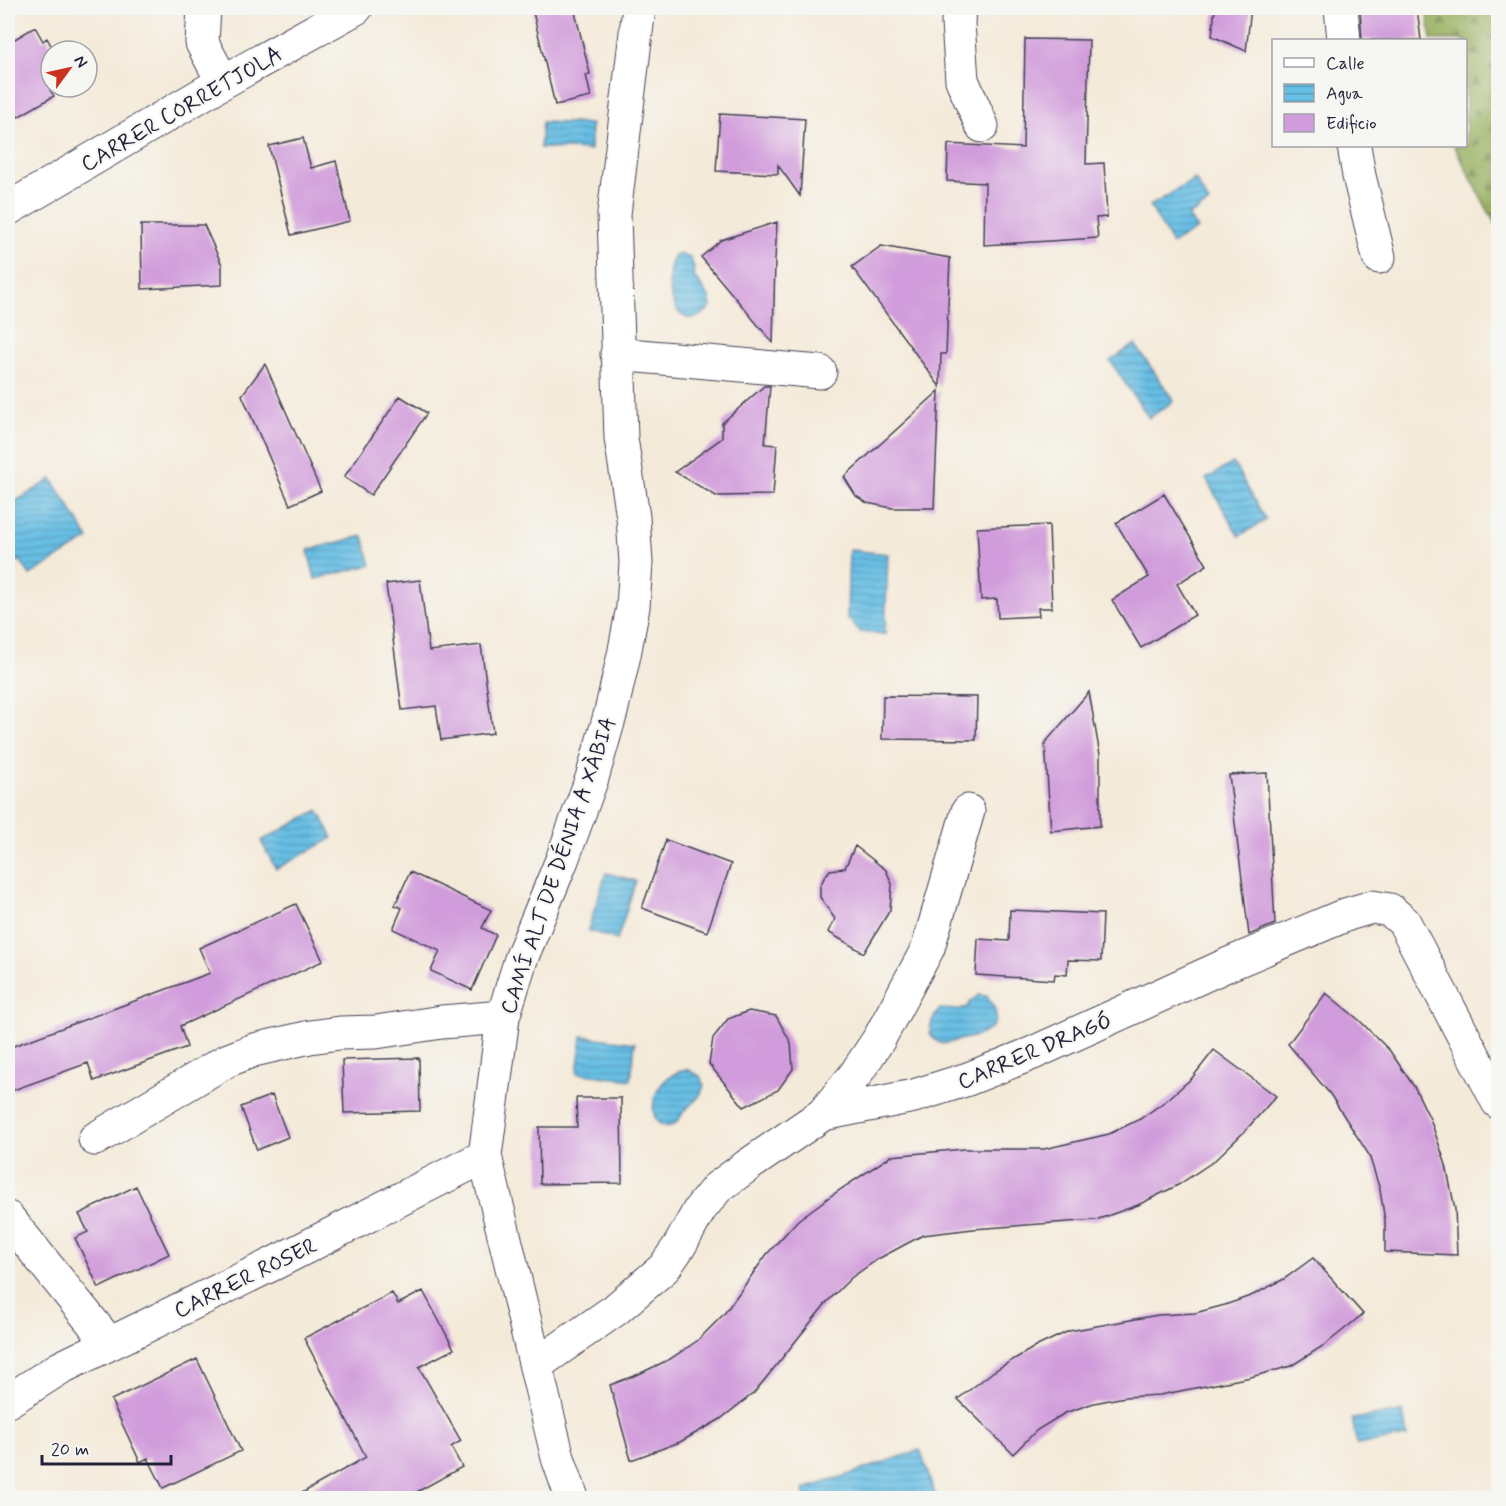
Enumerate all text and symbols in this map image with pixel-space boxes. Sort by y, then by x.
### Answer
north arrow [39,39,99,99]
legend [1272,39,1467,147]
street label: CARRER CORRETJOLA [76,41,288,179]
text: N [69,51,92,72]
text: Calle [1326,52,1365,76]
text: Agua [1326,82,1363,106]
text: Edificio [1326,112,1377,136]
street label: CAMÍ ALT DE DÉNIA A XÀBIA [494,713,623,1018]
street label: CARRER DRAGÓ [954,1007,1116,1097]
street label: CARRER ROSER [170,1232,322,1326]
scale bar [42,1428,171,1466]
text: 20 m [51,1438,89,1462]

